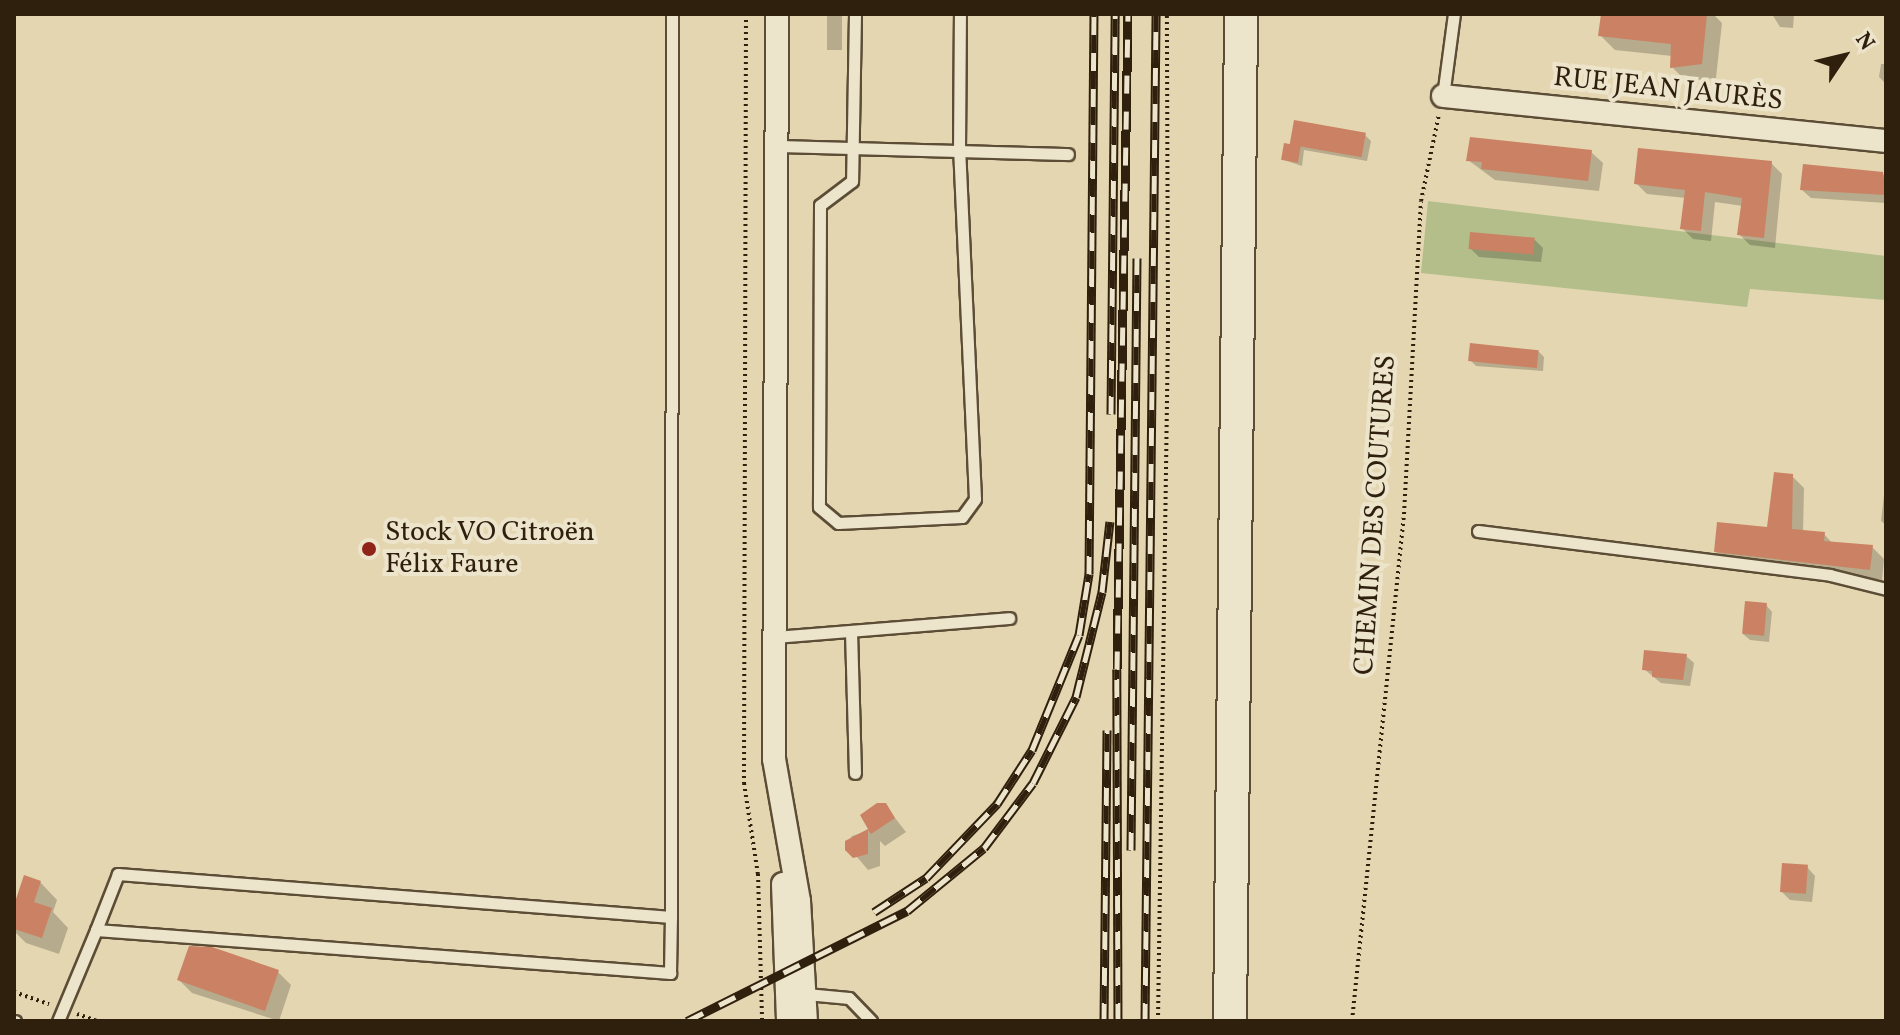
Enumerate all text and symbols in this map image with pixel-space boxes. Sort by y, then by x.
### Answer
north arrow [1804,16,1884,96]
text: N [1847,27,1881,57]
street label: RUE JEAN JAURÈS [1552,61,1784,119]
street label: CHEMIN DES COUTURES [1348,354,1404,676]
place label: Stock VO Citroën Félix Faure [385,516,596,582]
marker: Stock VO Citroën Félix Faure [360,540,378,558]

